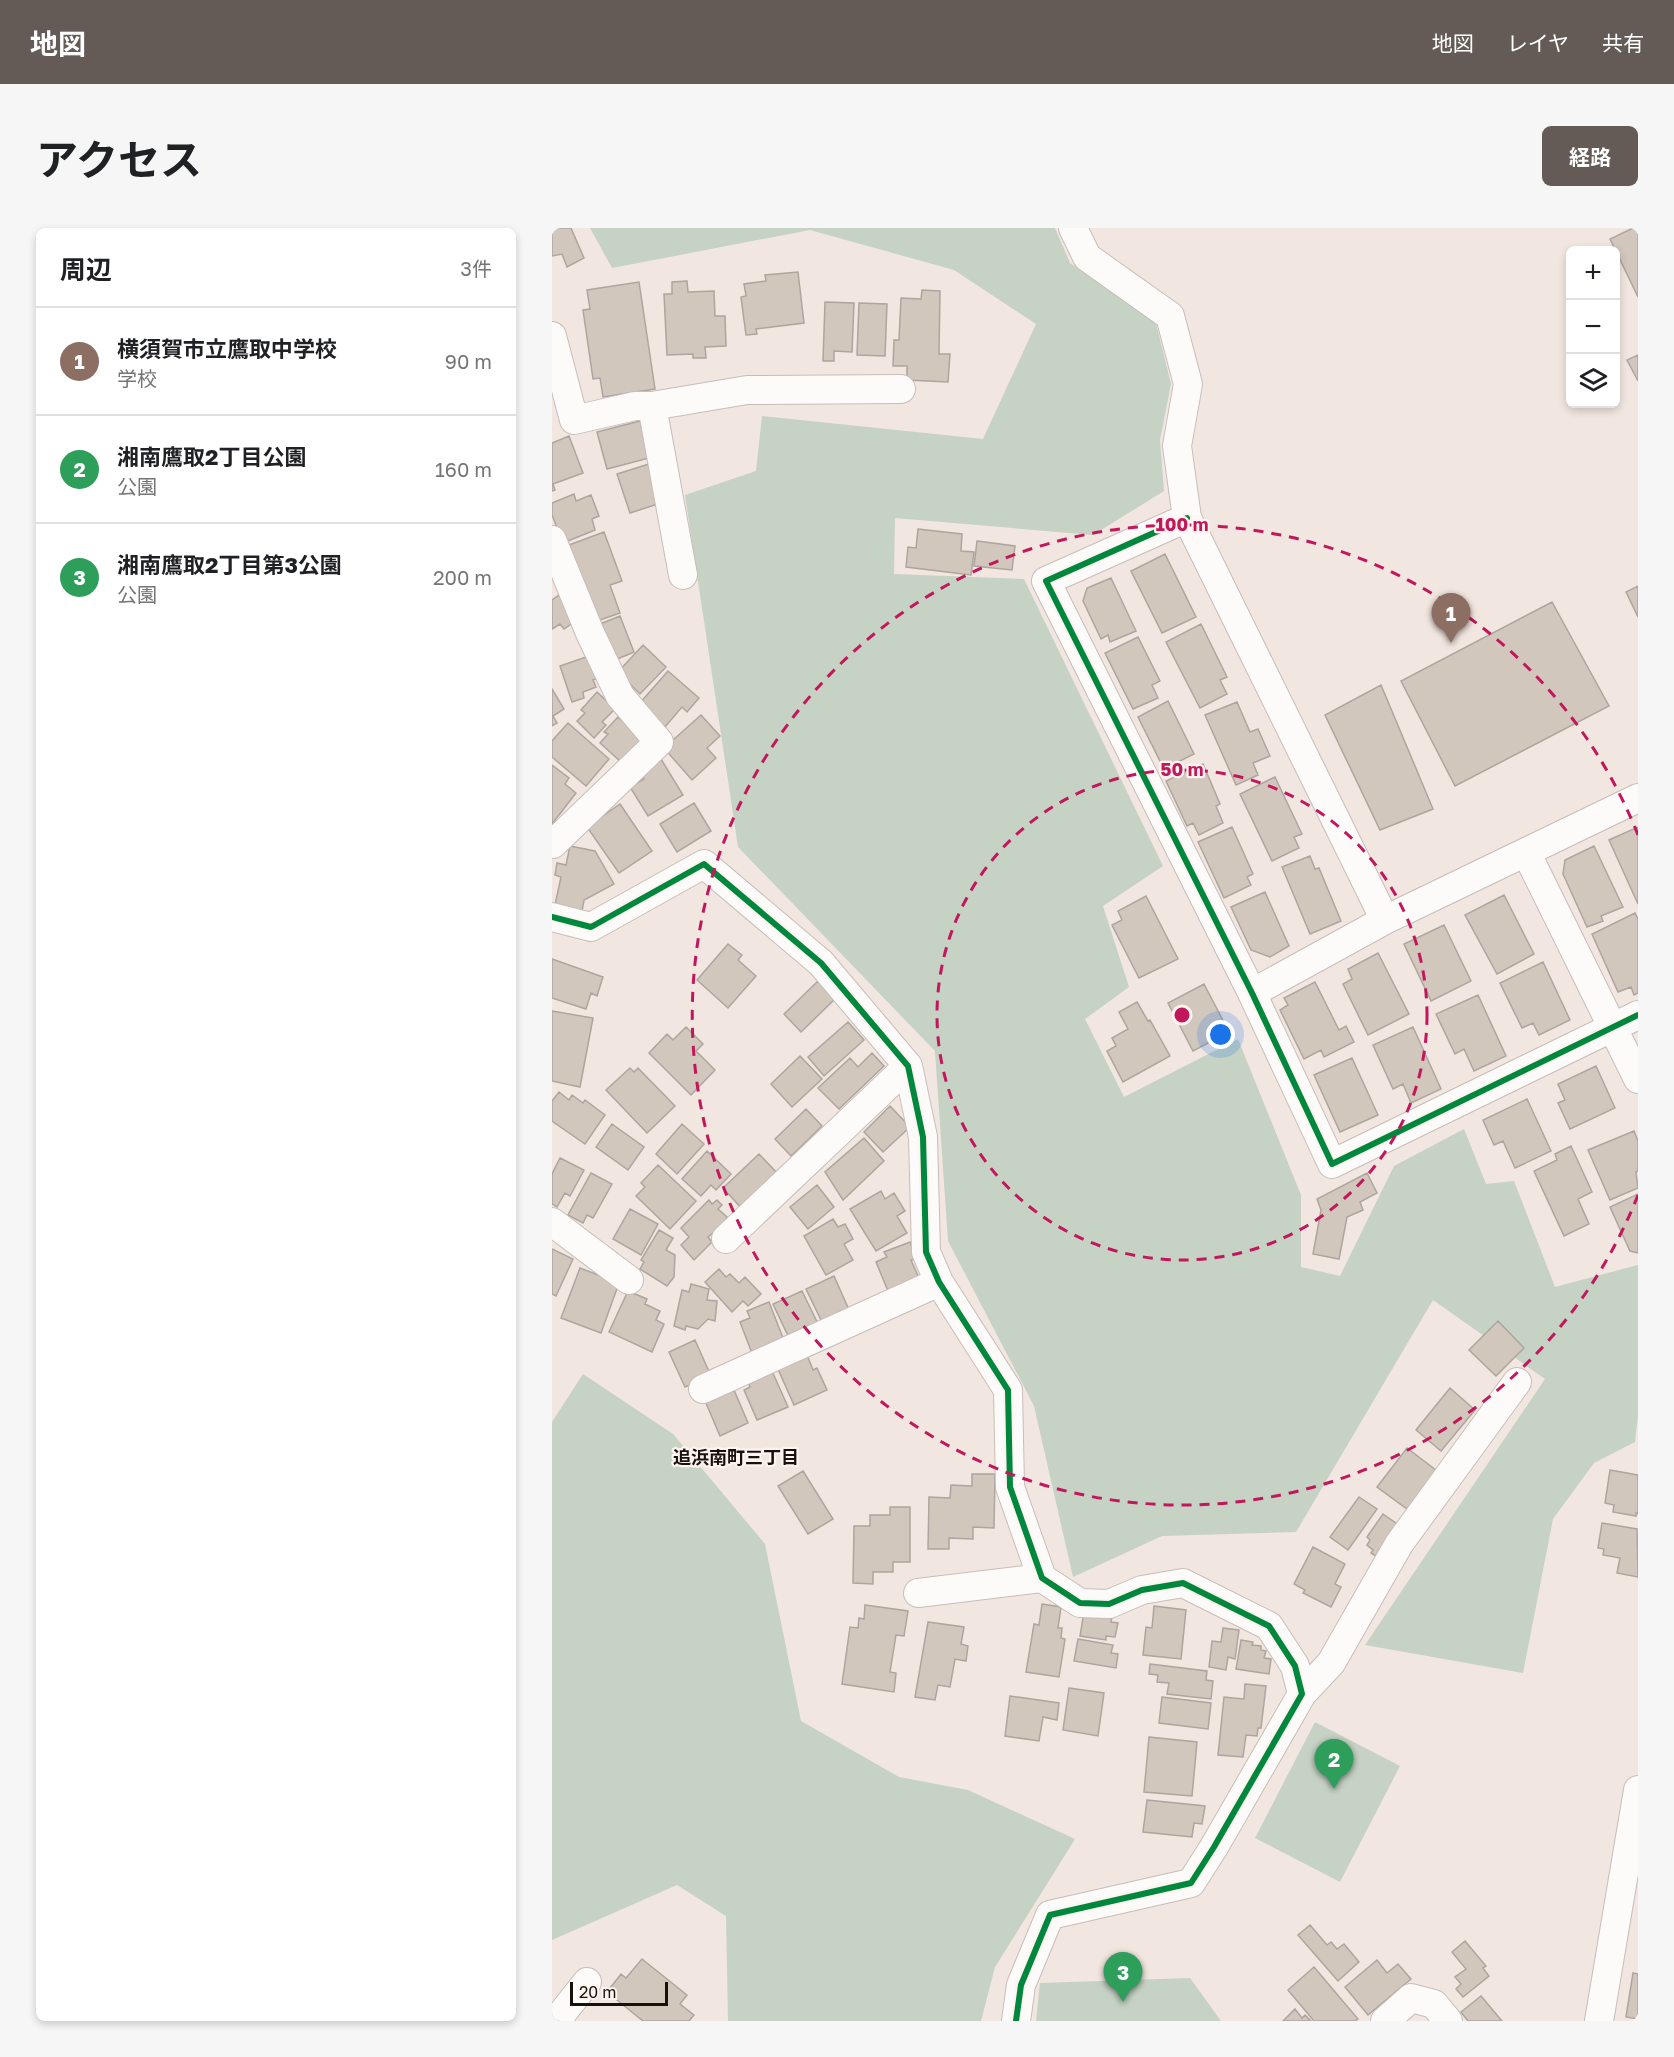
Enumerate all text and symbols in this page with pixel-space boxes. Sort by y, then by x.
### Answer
text: 地図 [30,27,86,60]
text: 地図 [1432,30,1474,56]
text: レイヤ [1507,30,1569,56]
text: 共有 [1602,30,1644,56]
button: 経路 [1542,126,1638,186]
text: アクセス [36,134,202,184]
map controls [1566,246,1620,408]
button: + [1566,246,1620,300]
text: 周辺 [60,254,112,285]
text: 3件 [460,256,492,280]
button: − [1566,300,1620,354]
text: 横須賀市立鷹取中学校 [117,335,337,362]
text: 1 [74,349,85,373]
text: 90 m [445,349,492,373]
button: layers [1566,354,1620,408]
text: 学校 [117,366,157,390]
text: 湘南鷹取2丁目公園 [117,443,306,470]
text: 2 [73,457,86,481]
text: 160 m [435,457,492,481]
text: 公園 [117,474,157,498]
text: 100 m [1156,513,1208,535]
text: 湘南鷹取2丁目第3公園 [117,551,342,578]
text: 3 [73,565,86,589]
text: 200 m [433,565,492,589]
text: 公園 [117,582,157,606]
pin: 1 [1432,594,1470,643]
text: 50 m [1161,758,1203,780]
centre of rings [1172,1005,1192,1025]
your location [1206,1020,1235,1049]
district label: 追浜南町三丁目 [673,1446,799,1468]
pin: 2 [1314,1740,1354,1789]
pin: 3 [1104,1952,1142,2002]
scale bar [570,1979,668,2006]
text: 20 m [579,1982,616,2002]

